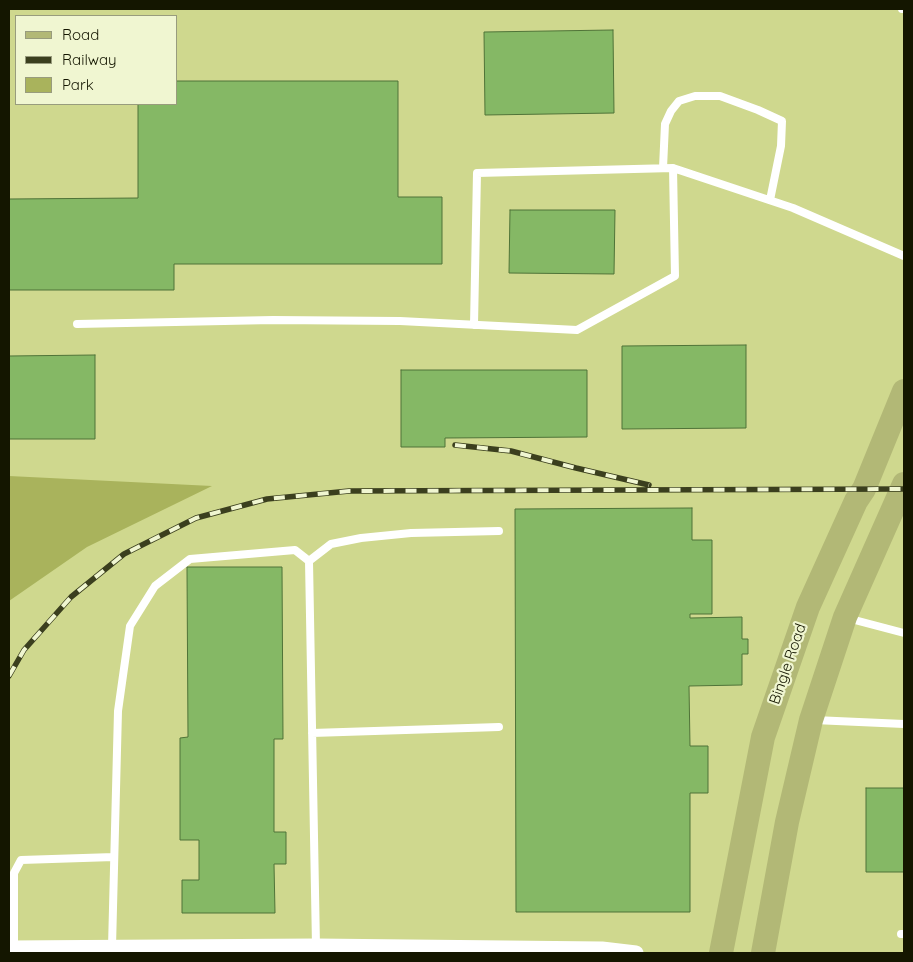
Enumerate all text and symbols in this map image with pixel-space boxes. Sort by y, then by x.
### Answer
legend [15,15,178,105]
text: Road [62,25,99,44]
text: Railway [62,50,117,69]
text: Park [62,75,94,94]
street label: Bingle Road [766,621,810,707]

